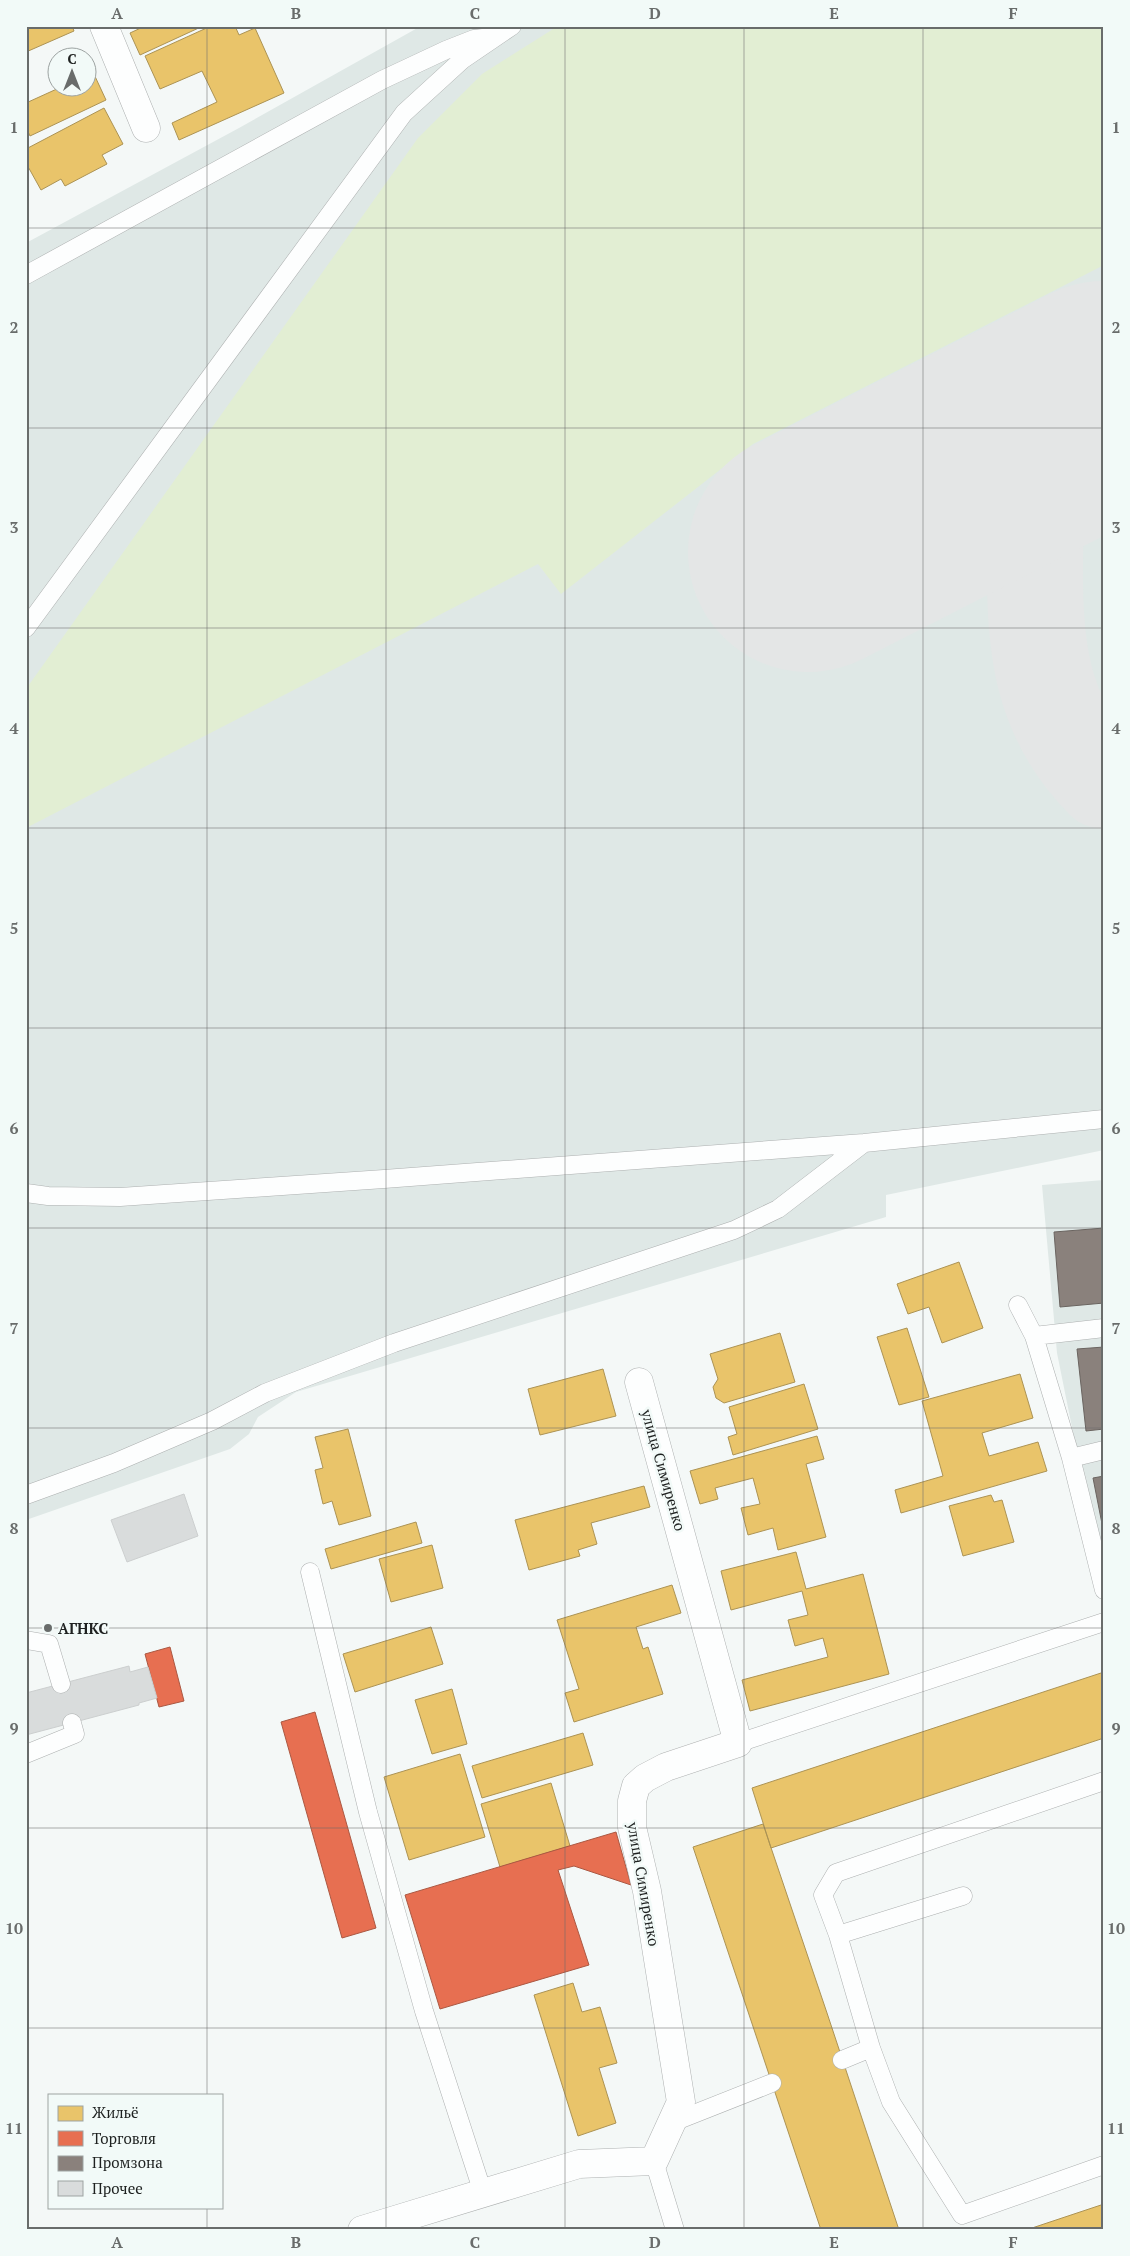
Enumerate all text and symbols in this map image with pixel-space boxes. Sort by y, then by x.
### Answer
text: A [111,2,123,24]
text: B [291,2,301,24]
text: C [470,2,480,24]
text: D [649,2,661,24]
text: E [829,2,839,24]
text: F [1008,2,1018,24]
north arrow [48,48,98,98]
text: С [67,49,77,68]
text: 1 [9,116,19,138]
text: 1 [1111,116,1121,138]
text: 2 [9,316,19,338]
text: 2 [1111,316,1121,338]
text: 3 [9,516,19,538]
text: 3 [1111,516,1121,538]
text: 4 [9,717,19,739]
text: 4 [1111,717,1121,739]
text: 5 [9,917,19,939]
text: 5 [1111,917,1121,939]
text: 6 [9,1117,19,1139]
text: 6 [1111,1117,1121,1139]
text: 7 [9,1317,19,1339]
text: 7 [1111,1317,1121,1339]
street label: улица Симиренко [637,1406,691,1533]
text: 8 [9,1517,19,1539]
text: 8 [1111,1517,1121,1539]
place label: АГНКС [58,1618,108,1638]
marker: АГНКС [42,1622,54,1634]
text: 9 [9,1717,19,1739]
text: 9 [1111,1717,1121,1739]
street label: улица Симиренко [623,1819,665,1948]
text: 10 [5,1917,23,1939]
text: 10 [1107,1917,1125,1939]
legend [48,2094,222,2208]
text: Жильё [92,2102,139,2122]
text: 11 [5,2117,23,2139]
text: 11 [1107,2117,1125,2139]
text: Торговля [92,2128,156,2148]
text: Промзона [92,2152,163,2172]
text: Прочее [92,2178,143,2198]
text: A [111,2231,123,2253]
text: B [291,2231,301,2253]
text: C [470,2231,480,2253]
text: D [649,2231,661,2253]
text: E [829,2231,839,2253]
text: F [1008,2231,1018,2253]

